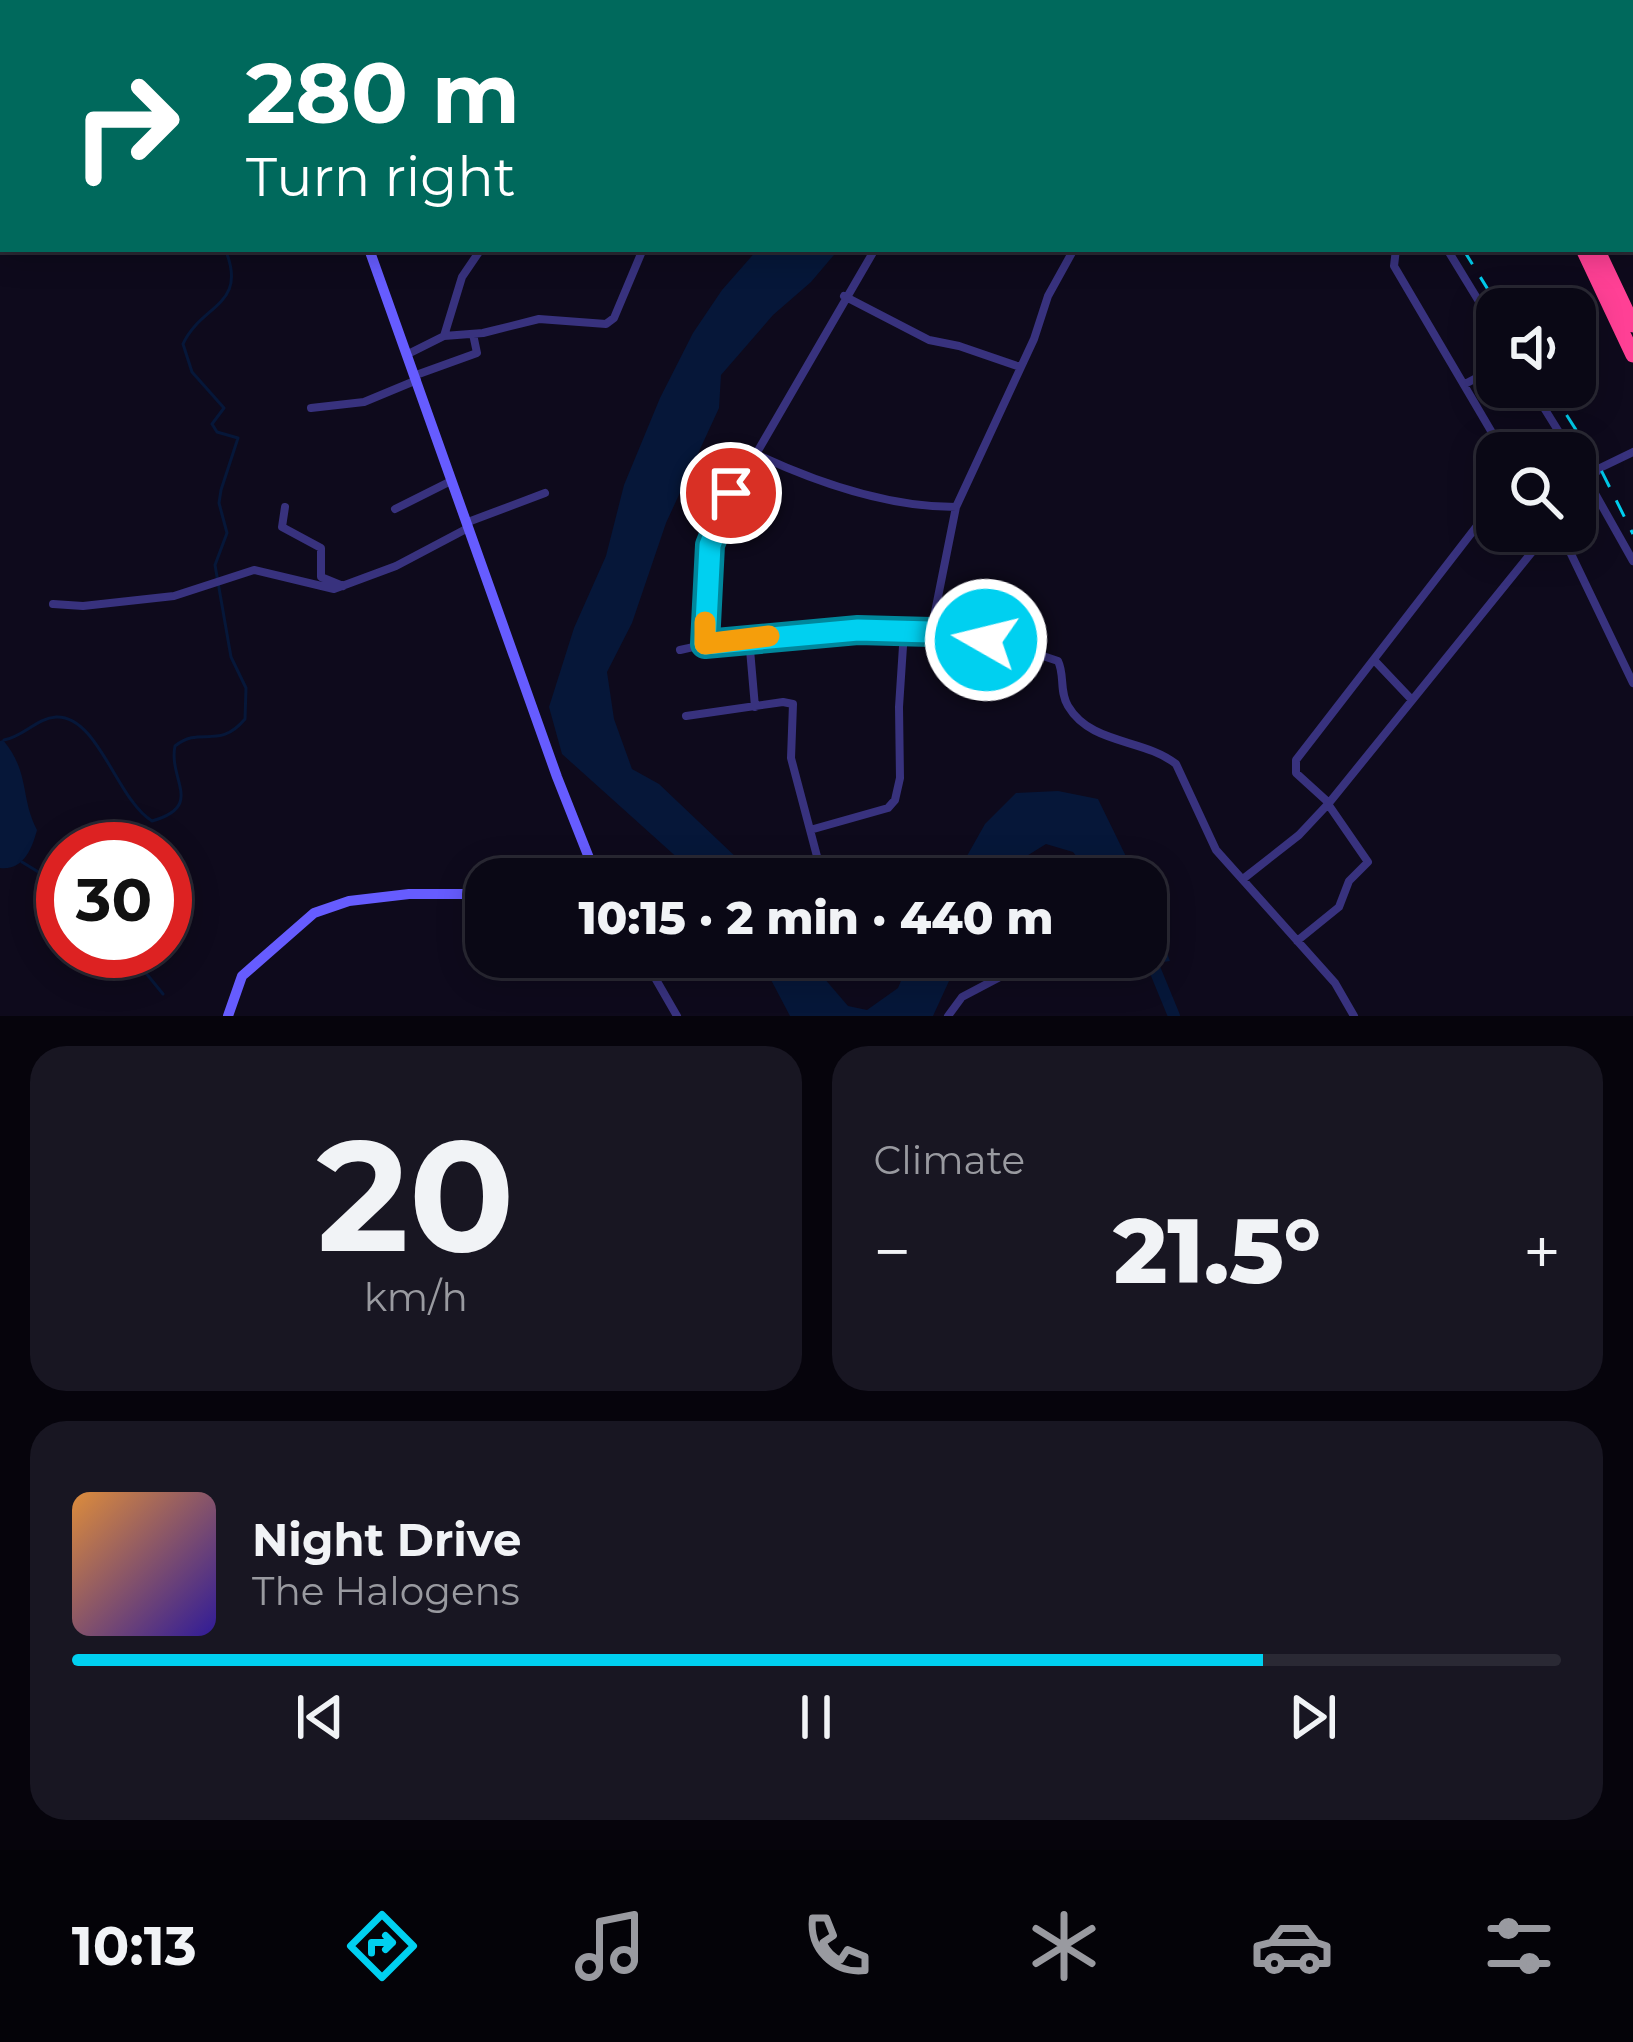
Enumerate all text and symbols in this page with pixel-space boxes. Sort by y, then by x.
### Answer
text: 280 m [246,42,520,144]
icon: right [48,48,204,204]
text: Turn right [246,144,516,210]
map controls [1476,288,1596,552]
button: sound [1476,288,1596,408]
button: search [1476,432,1596,552]
pin [680,442,782,544]
icon: arrive [698,460,764,526]
position arrow [923,577,1049,703]
speed limit sign: 30 [36,822,192,978]
text: 10:15 · 2 min · 440 m [578,890,1054,945]
text: 20 [317,1100,515,1290]
text: Climate [874,1136,1025,1184]
text: 21.5° [1113,1196,1321,1306]
text: − [874,1211,911,1292]
text: + [1523,1211,1561,1292]
text: km/h [364,1273,468,1321]
text: Night Drive [252,1512,521,1567]
text: The Halogens [252,1567,520,1615]
icon: previous [287,1684,353,1750]
icon: pause [783,1684,849,1750]
icon: next [1280,1684,1346,1750]
icon: directions [340,1904,424,1988]
icon: music [568,1904,652,1988]
icon: phone [795,1904,879,1988]
icon: climate [1022,1904,1106,1988]
icon: car [1250,1904,1334,1988]
icon: filters [1477,1904,1561,1988]
text: 10:13 [72,1913,197,1979]

